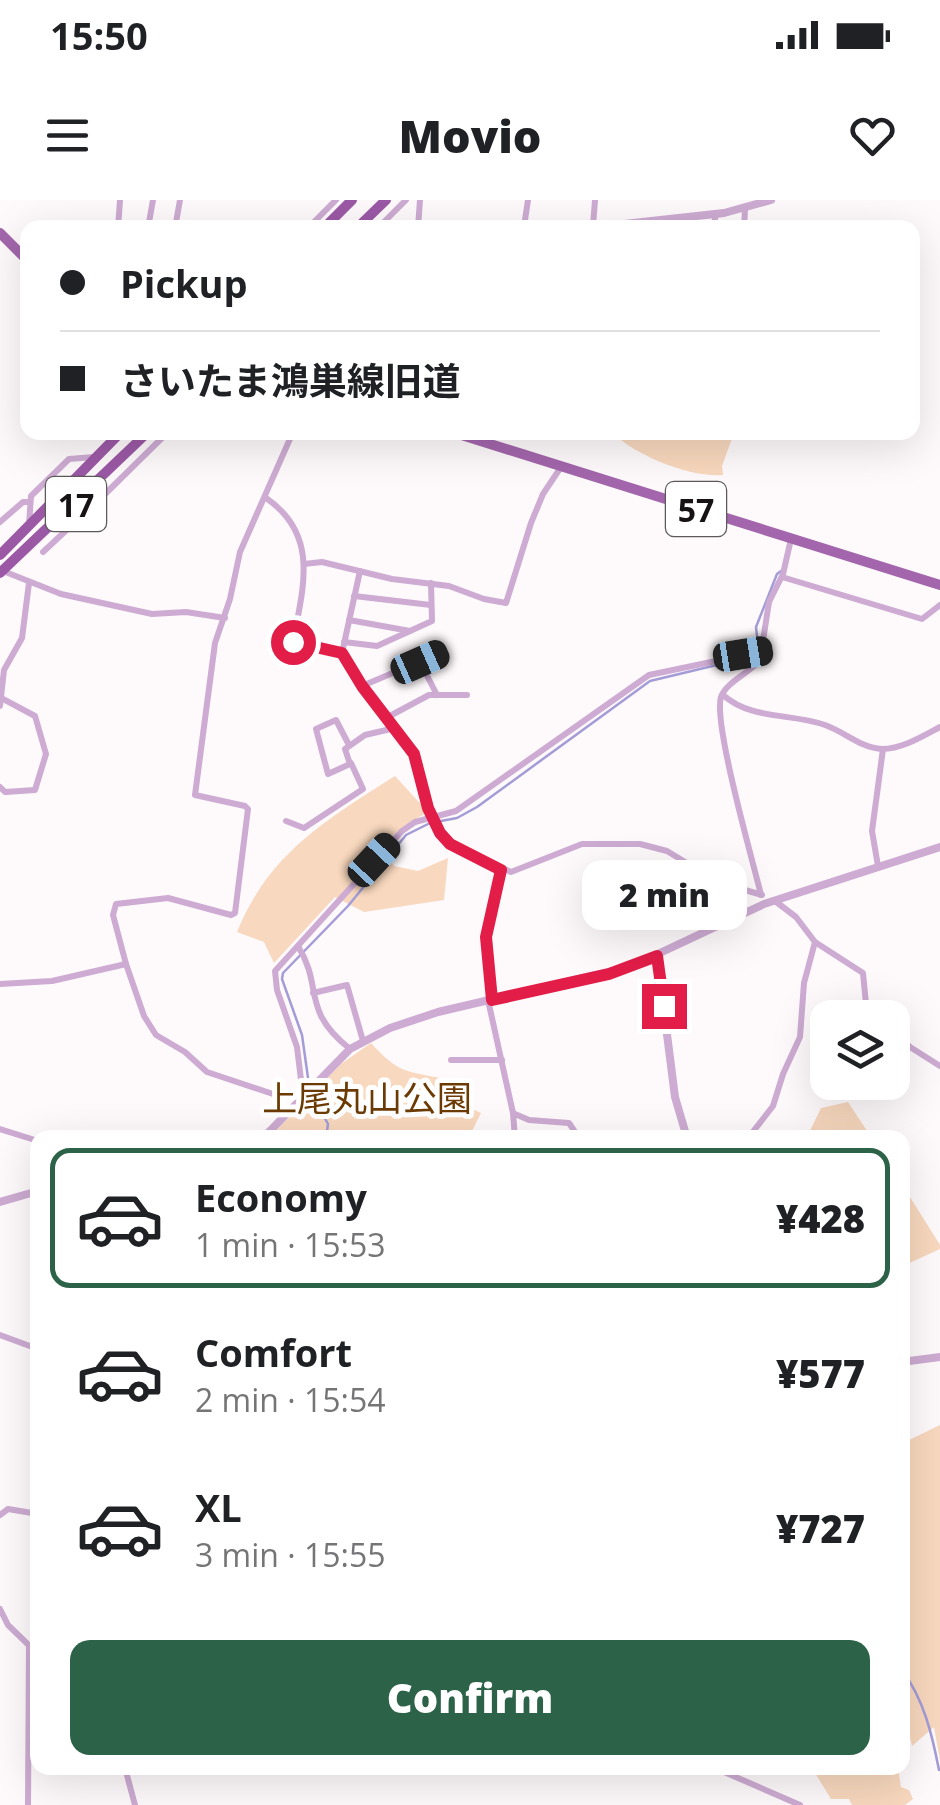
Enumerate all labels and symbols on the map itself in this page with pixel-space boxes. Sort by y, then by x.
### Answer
road number: 17 [46,477,106,531]
road number: 57 [666,482,726,536]
route start [271,620,316,665]
car [711,634,775,674]
car [386,636,454,688]
car [343,828,405,892]
callout: 2 min [582,861,746,931]
route end [642,984,687,1029]
park label: 上尾丸山公園 [262,1074,472,1121]

